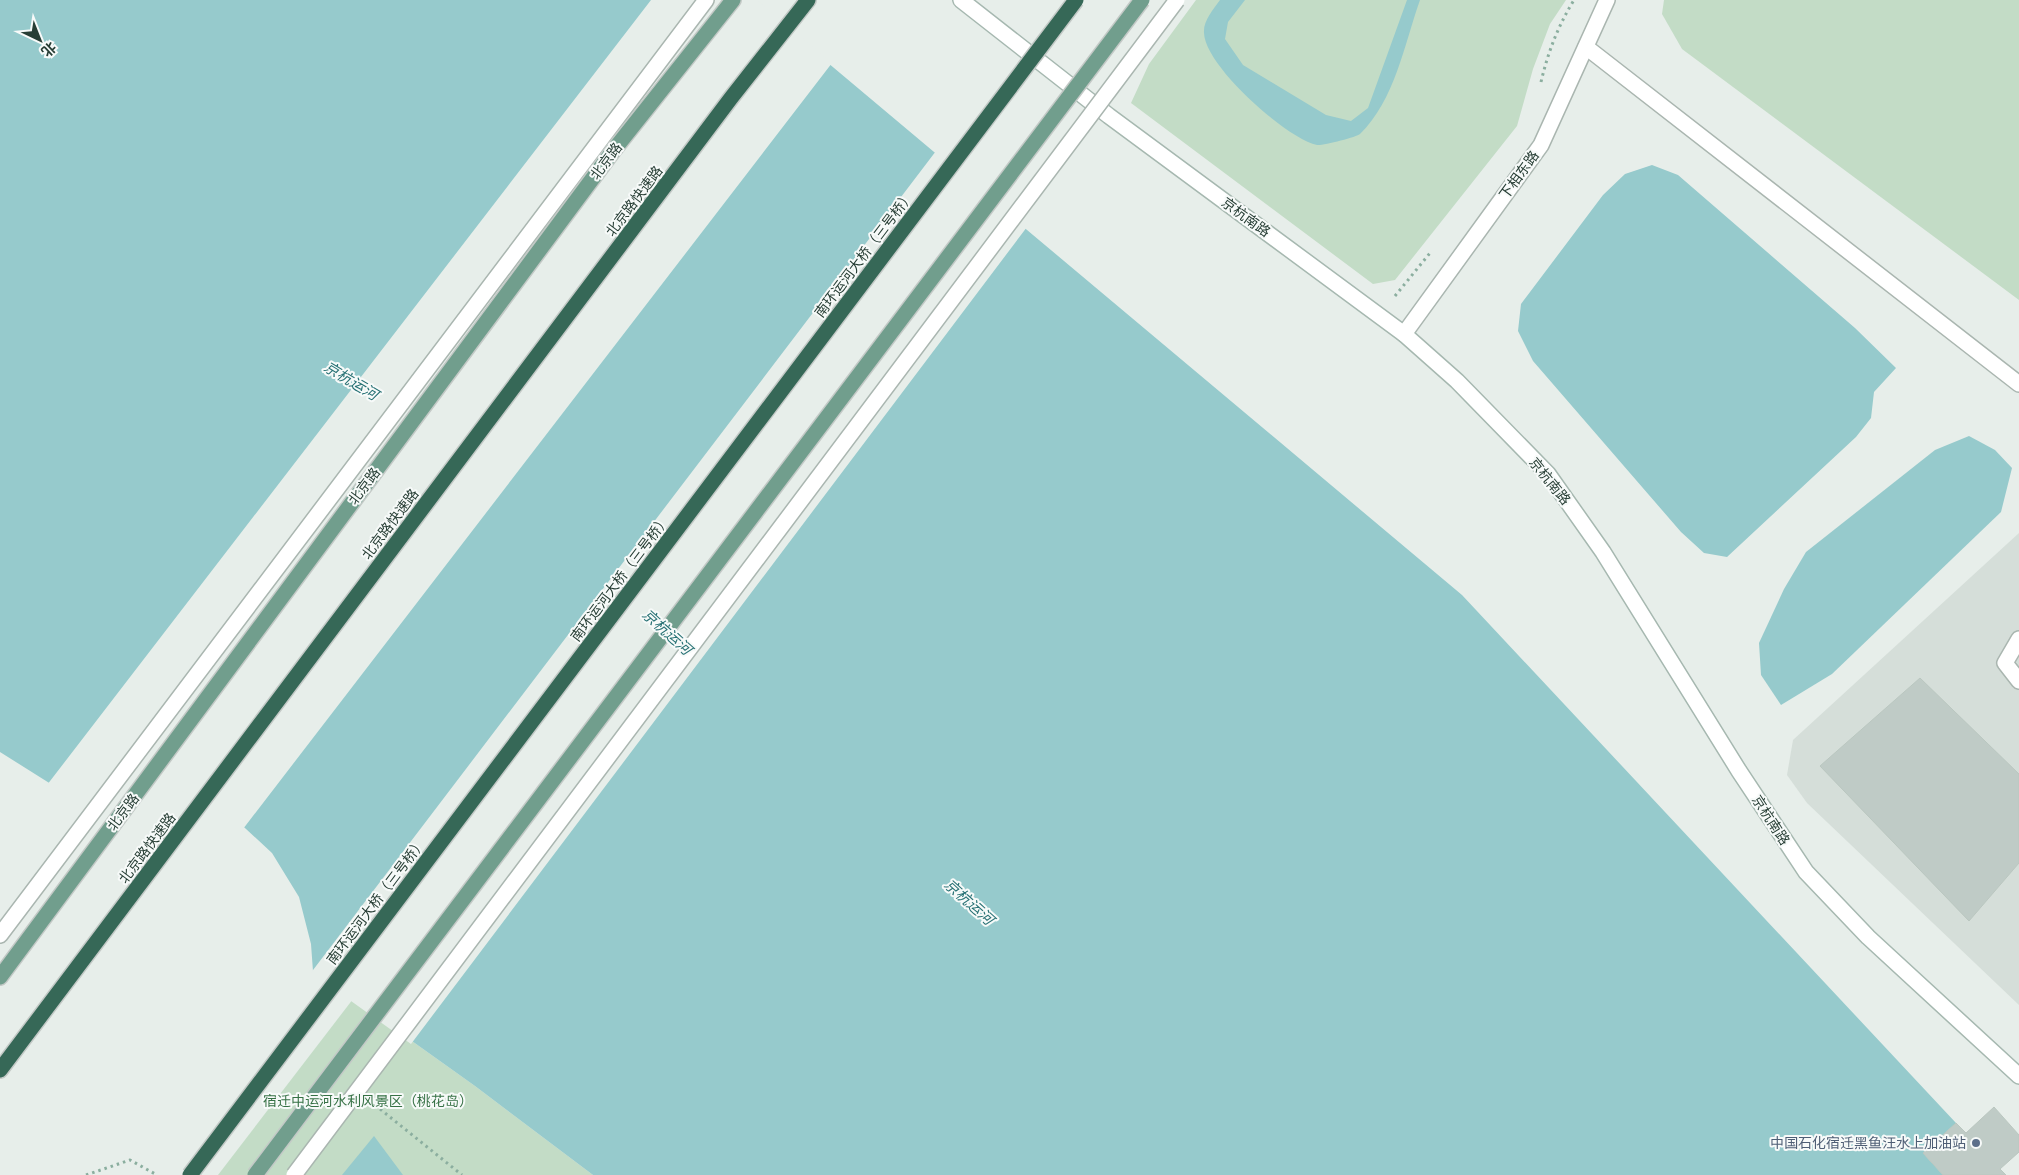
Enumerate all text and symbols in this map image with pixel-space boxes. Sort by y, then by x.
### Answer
north arrow [15,15,65,65]
text: 北 [38,38,59,60]
street label: 北京路 [587,139,626,183]
street label: 下相东路 [1496,148,1543,203]
street label: 北京路快速路 [602,163,666,240]
street label: 南环运河大桥（三号桥） [811,188,918,321]
street label: 京杭南路 [1218,194,1273,241]
water label: 京杭运河 [321,358,384,406]
street label: 京杭南路 [1525,454,1574,508]
street label: 北京路 [345,464,384,508]
street label: 北京路快速路 [358,486,422,563]
street label: 南环运河大桥（三号桥） [567,512,674,645]
water label: 京杭运河 [639,605,698,661]
street label: 北京路 [104,790,143,834]
street label: 京杭南路 [1748,792,1793,848]
street label: 北京路快速路 [115,810,179,887]
street label: 南环运河大桥（三号桥） [323,835,430,968]
water label: 京杭运河 [941,875,1000,931]
park label: 宿迁中运河水利风景区（桃花岛） [263,1093,473,1110]
place label: 中国石化宿迁黑鱼汪水上加油站 [1770,1135,1966,1152]
marker: 中国石化宿迁黑鱼汪水上加油站 [1970,1137,1982,1149]

